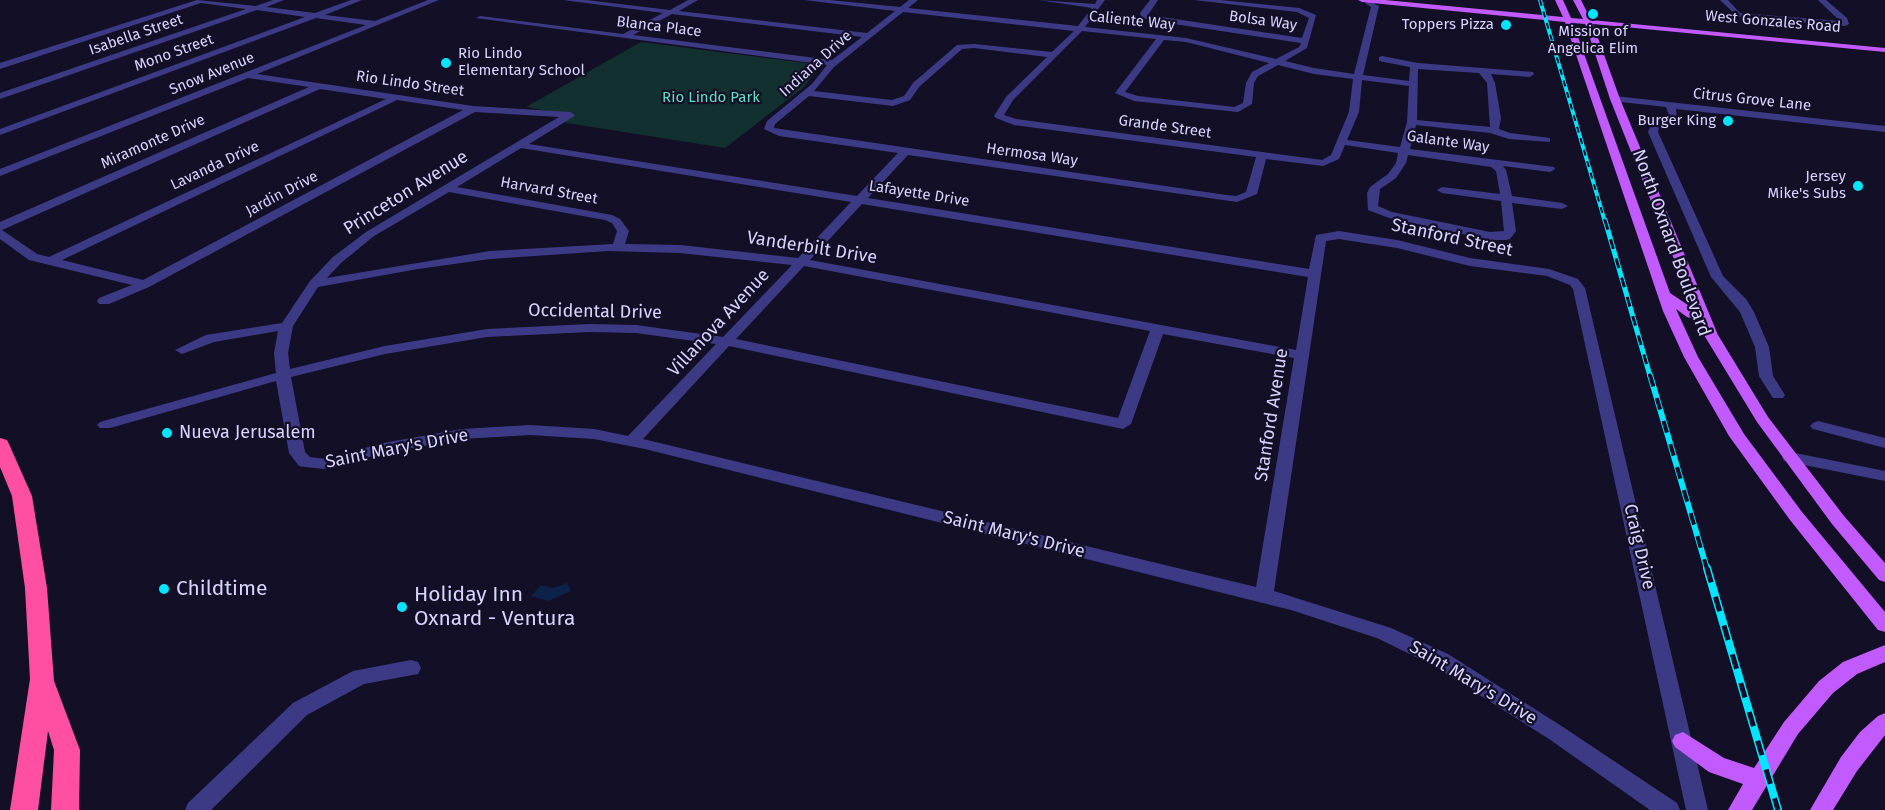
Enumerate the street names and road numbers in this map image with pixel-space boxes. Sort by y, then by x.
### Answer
street label: Bolsa Way [1228,7,1298,35]
street label: West Gonzales Road [1704,7,1842,37]
street label: Caliente Way [1088,8,1176,34]
street label: Isabella Street [87,11,185,59]
street label: Blanca Place [615,13,703,41]
street label: Indiana Drive [776,27,856,101]
street label: Mono Street [132,30,216,76]
street label: Snow Avenue [167,49,257,99]
street label: Rio Lindo Street [355,68,465,100]
street label: Citrus Grove Lane [1692,85,1812,115]
street label: Miramonte Drive [98,111,208,173]
street label: Grande Street [1117,112,1213,142]
street label: Galante Way [1405,127,1491,157]
street label: Lavanda Drive [168,138,262,194]
street label: Hermosa Way [985,140,1079,170]
street label: Princeton Avenue [340,146,472,240]
street label: North Oxnard Boulevard [1627,147,1715,339]
street label: Jardin Drive [243,167,321,221]
street label: Harvard Street [499,174,599,208]
street label: Lafayette Drive [867,177,971,211]
street label: Stanford Street [1389,215,1515,261]
street label: Vanderbilt Drive [745,227,879,269]
street label: Villanova Avenue [664,265,774,381]
street label: Occidental Drive [528,300,662,324]
street label: Stanford Avenue [1251,347,1293,483]
street label: Saint Mary's Drive [324,425,470,473]
street label: Craig Drive [1619,502,1659,592]
street label: Saint Mary's Drive [941,507,1087,563]
street label: Saint Mary's Drive [1405,636,1541,730]

